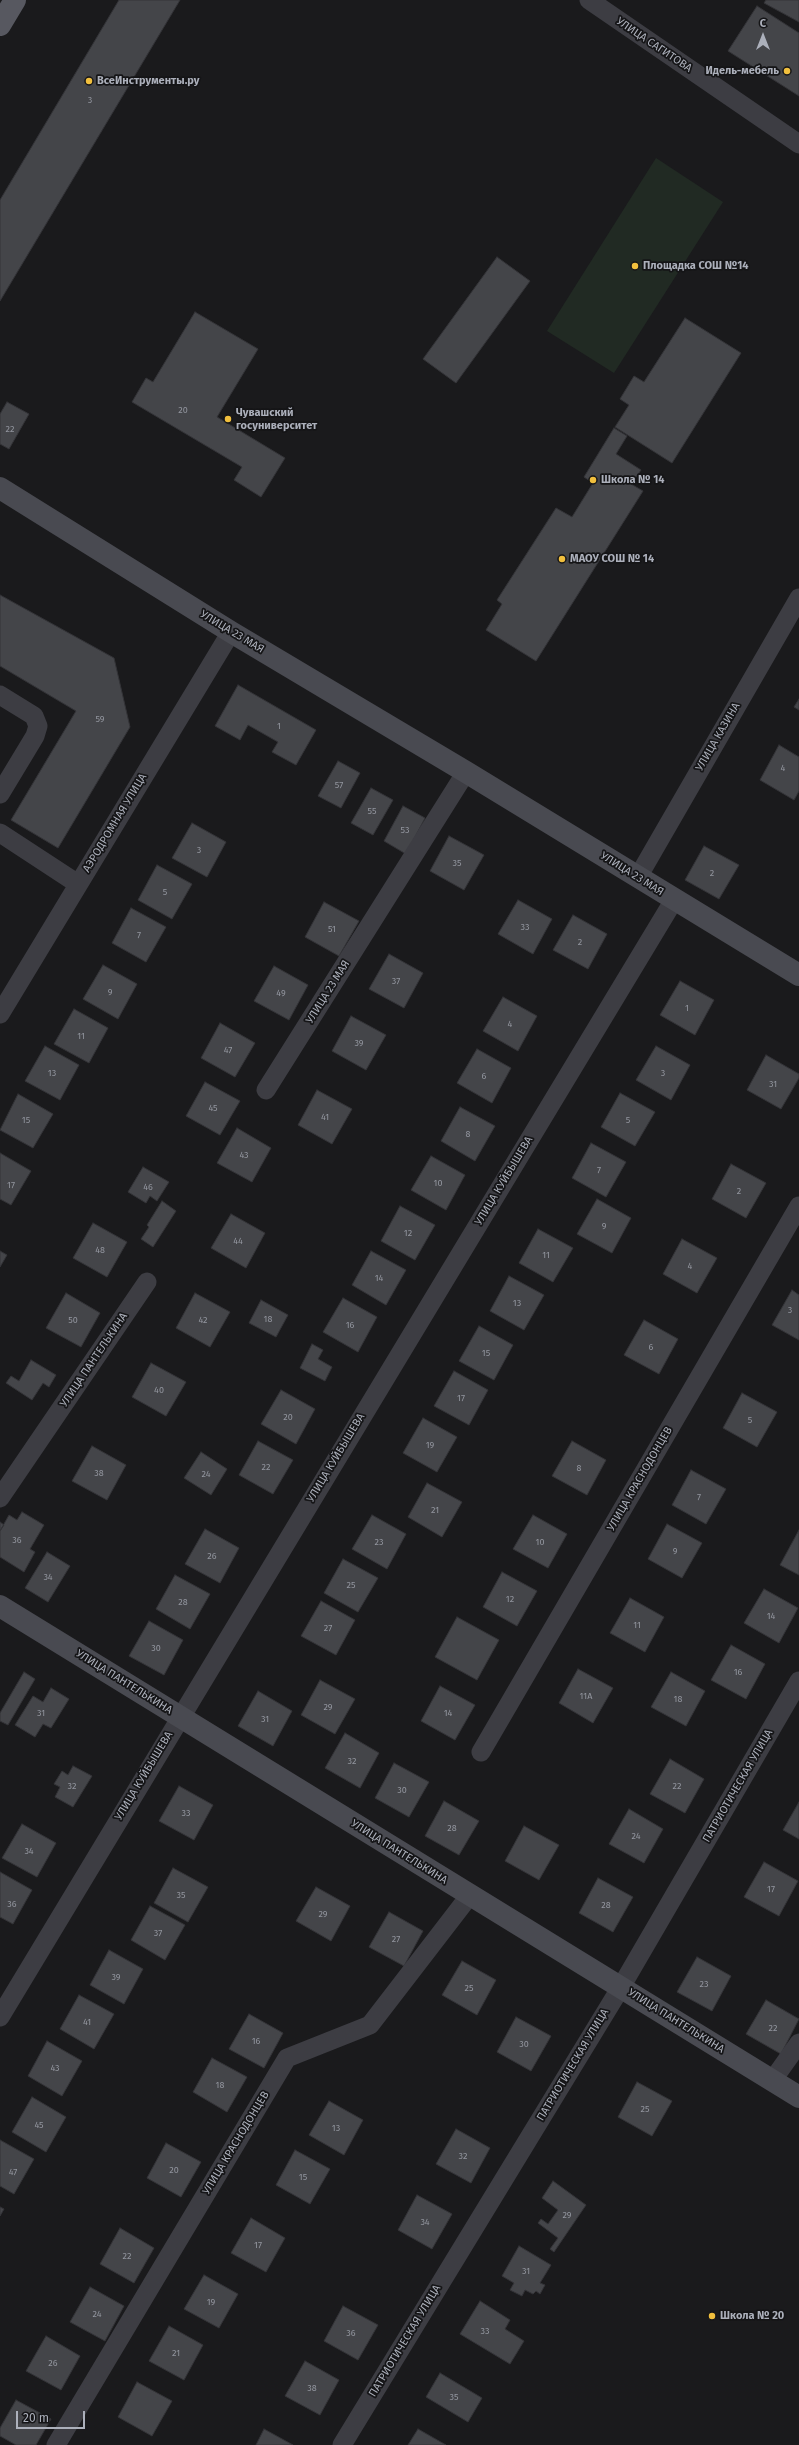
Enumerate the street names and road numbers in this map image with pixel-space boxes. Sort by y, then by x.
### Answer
street label: УЛИЦА САГИТОВА [614,15,694,75]
street label: УЛИЦА 23 МАЯ [198,608,266,656]
street label: УЛИЦА КАЗИНА [693,700,743,774]
street label: АЭРОДРОМНАЯ УЛИЦА [80,771,150,875]
street label: УЛИЦА 23 МАЯ [598,849,666,899]
street label: УЛИЦА 23 МАЯ [303,958,353,1026]
street label: УЛИЦА КУЙБЫШЕВА [472,1134,536,1228]
street label: УЛИЦА ПАНТЕЛЬКИНА [57,1310,131,1410]
street label: УЛИЦА КУЙБЫШЕВА [304,1411,368,1505]
street label: УЛИЦА КРАСНОДОНЦЕВ [605,1425,675,1533]
street label: УЛИЦА ПАНТЕЛЬКИНА [73,1647,175,1717]
street label: ПАТРИОТИЧЕСКАЯ УЛИЦА [700,1727,776,1845]
street label: УЛИЦА КУЙБЫШЕВА [112,1729,176,1823]
street label: УЛИЦА ПАНТЕЛЬКИНА [348,1817,450,1887]
street label: УЛИЦА ПАНТЕЛЬКИНА [625,1986,727,2056]
street label: ПАТРИОТИЧЕСКАЯ УЛИЦА [534,2007,612,2123]
street label: УЛИЦА КРАСНОДОНЦЕВ [200,2089,272,2197]
street label: ПАТРИОТИЧЕСКАЯ УЛИЦА [366,2283,444,2399]

